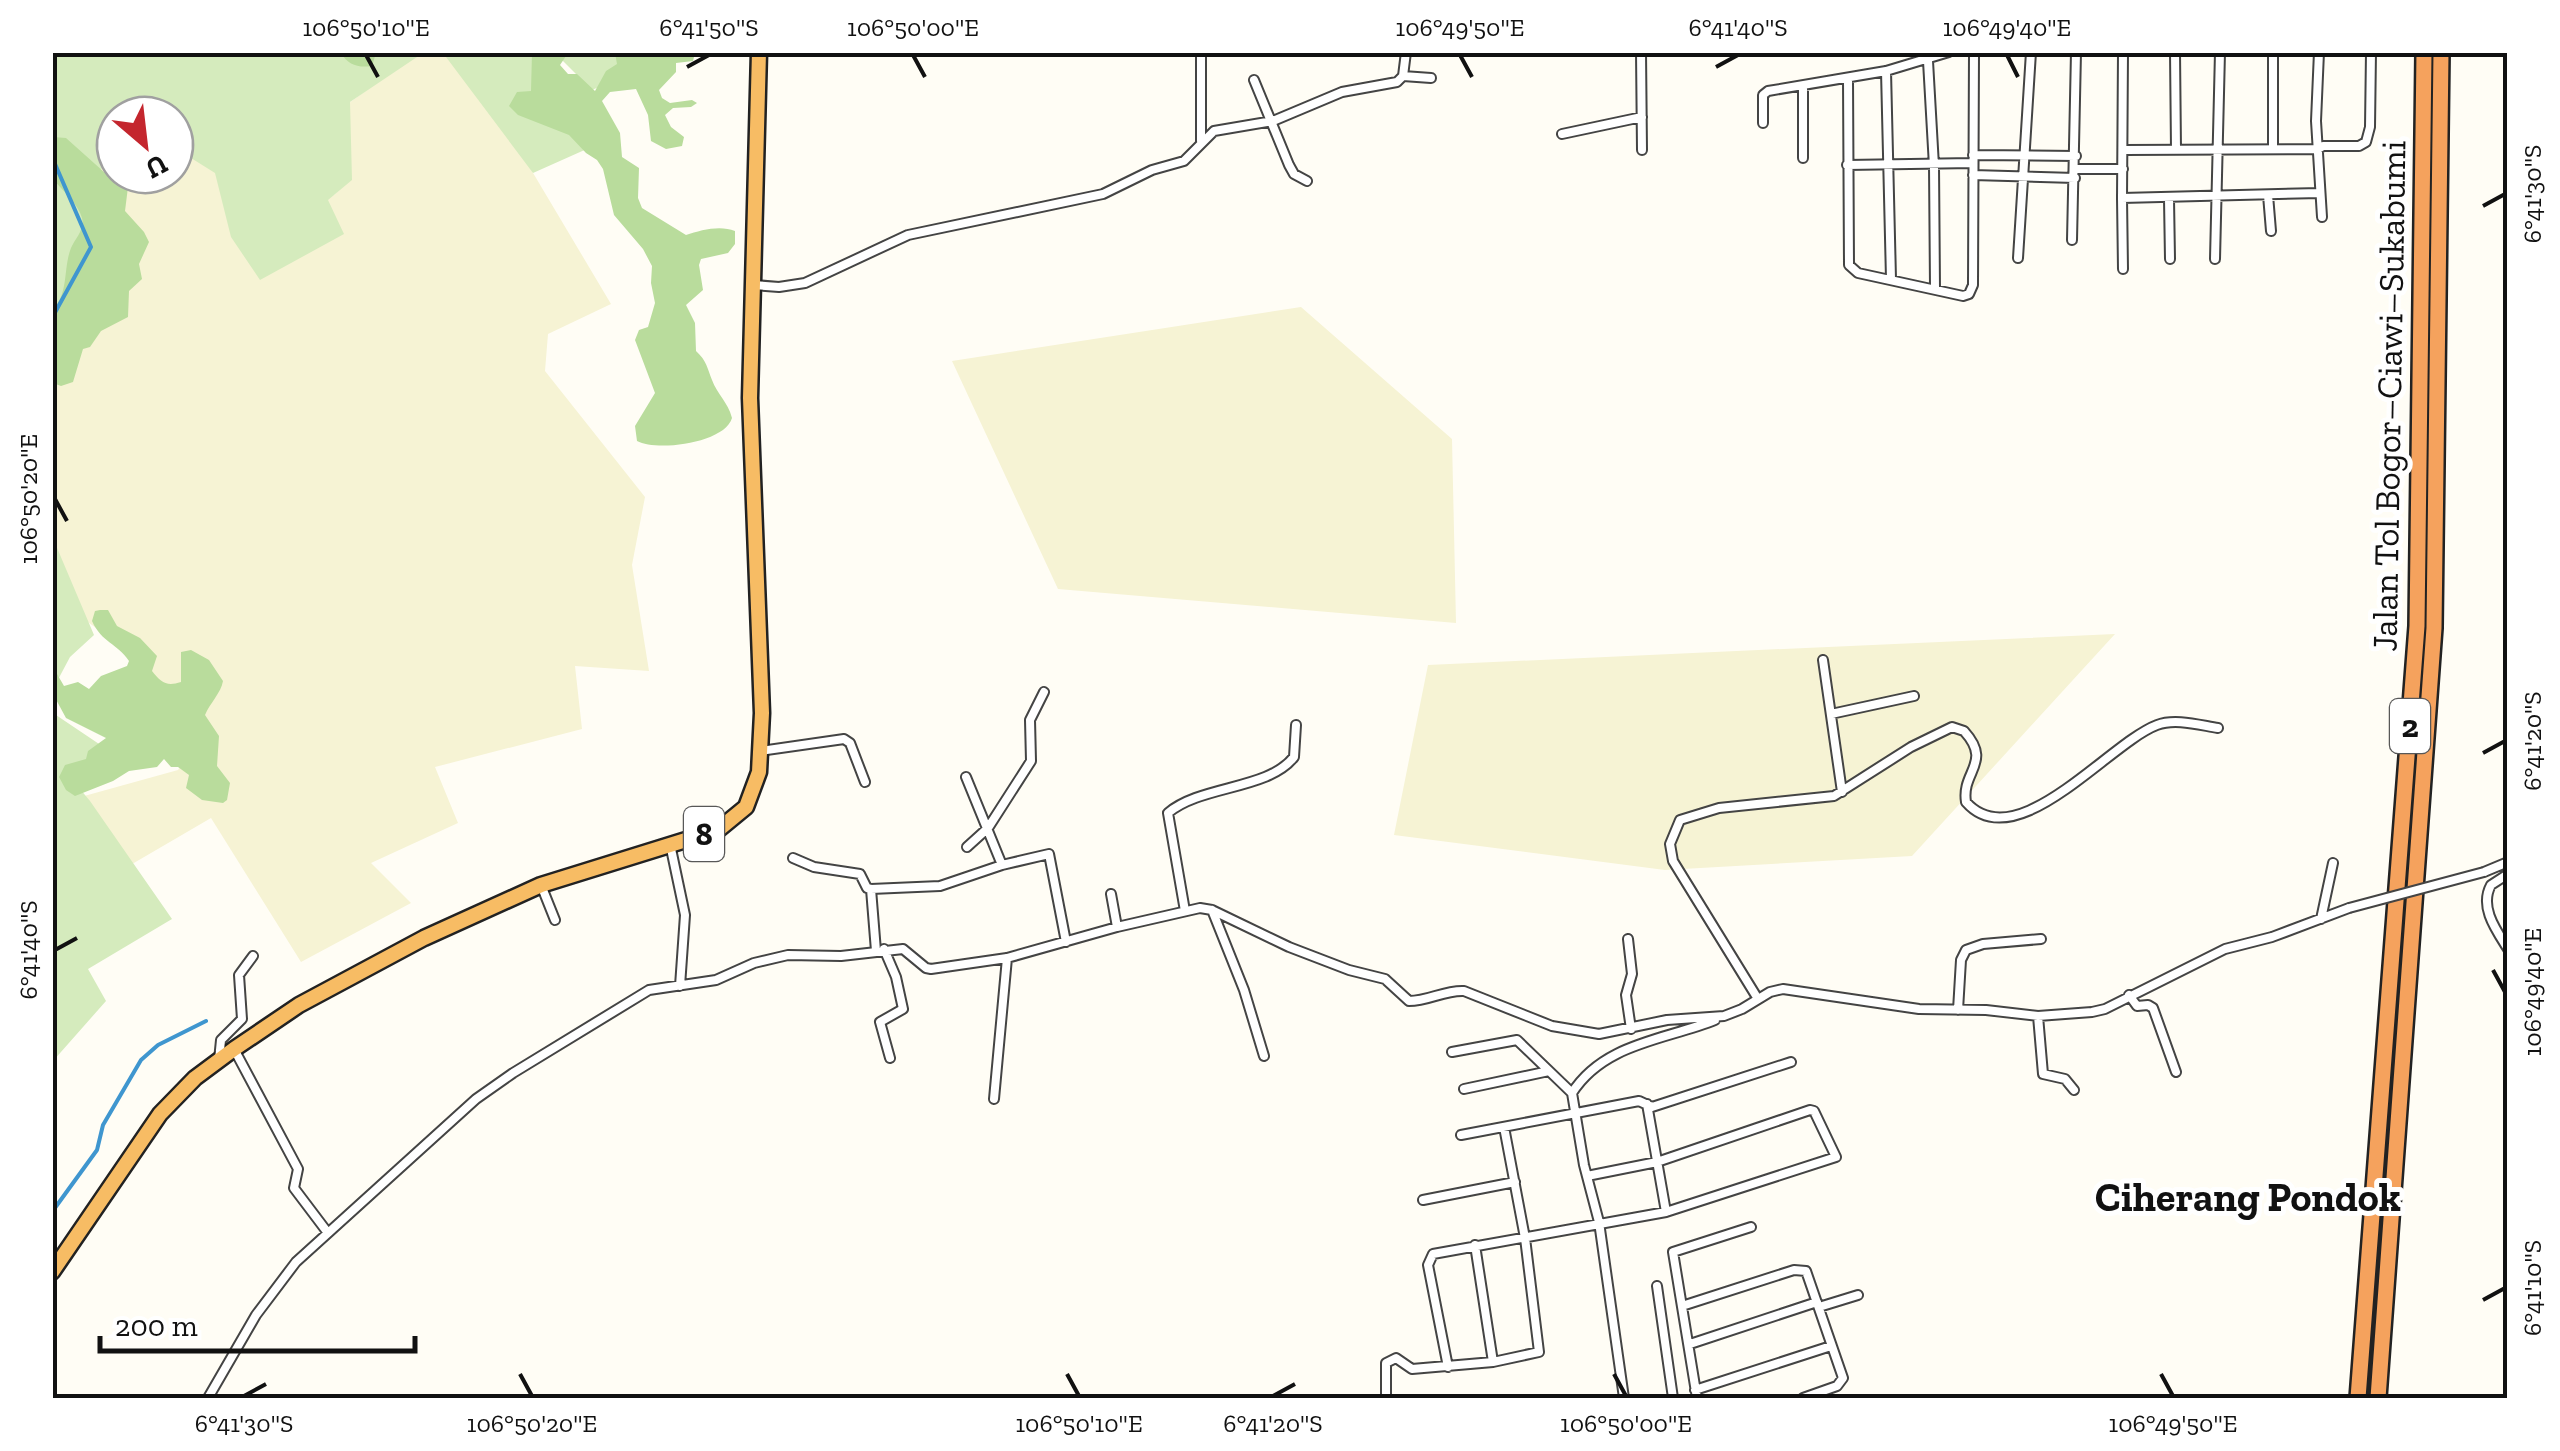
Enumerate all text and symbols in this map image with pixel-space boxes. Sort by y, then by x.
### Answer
text: 106°50'10"E [302,12,430,42]
text: 6°41'50"S [659,12,759,42]
text: 106°50'00"E [847,12,979,42]
text: 106°49'50"E [1396,12,1524,42]
text: 6°41'40"S [1688,12,1788,42]
text: 106°49'40"E [1943,12,2071,42]
north arrow [95,95,195,195]
street label: Jalan Tol Bogor–Ciawi–Sukabumi [2364,140,2414,652]
text: 6°41'30"S [2517,145,2547,243]
text: U [140,147,173,186]
text: 106°50'20"E [13,434,43,564]
text: 6°41'20"S [2517,691,2547,791]
road number: 2 [2390,699,2430,753]
road number: 8 [684,807,724,861]
text: 6°41'40"S [13,900,43,1000]
text: 106°49'40"E [2517,928,2547,1056]
district label: Ciherang Pondok [2095,1173,2401,1221]
text: 6°41'10"S [2517,1240,2547,1336]
scale bar [100,1291,415,1353]
text: 200 m [115,1308,198,1344]
text: 6°41'30"S [195,1408,293,1438]
text: 106°50'20"E [467,1408,597,1438]
text: 106°50'10"E [1015,1408,1143,1438]
text: 6°41'20"S [1223,1408,1323,1438]
text: 106°50'00"E [1560,1408,1692,1438]
text: 106°49'50"E [2109,1408,2237,1438]

